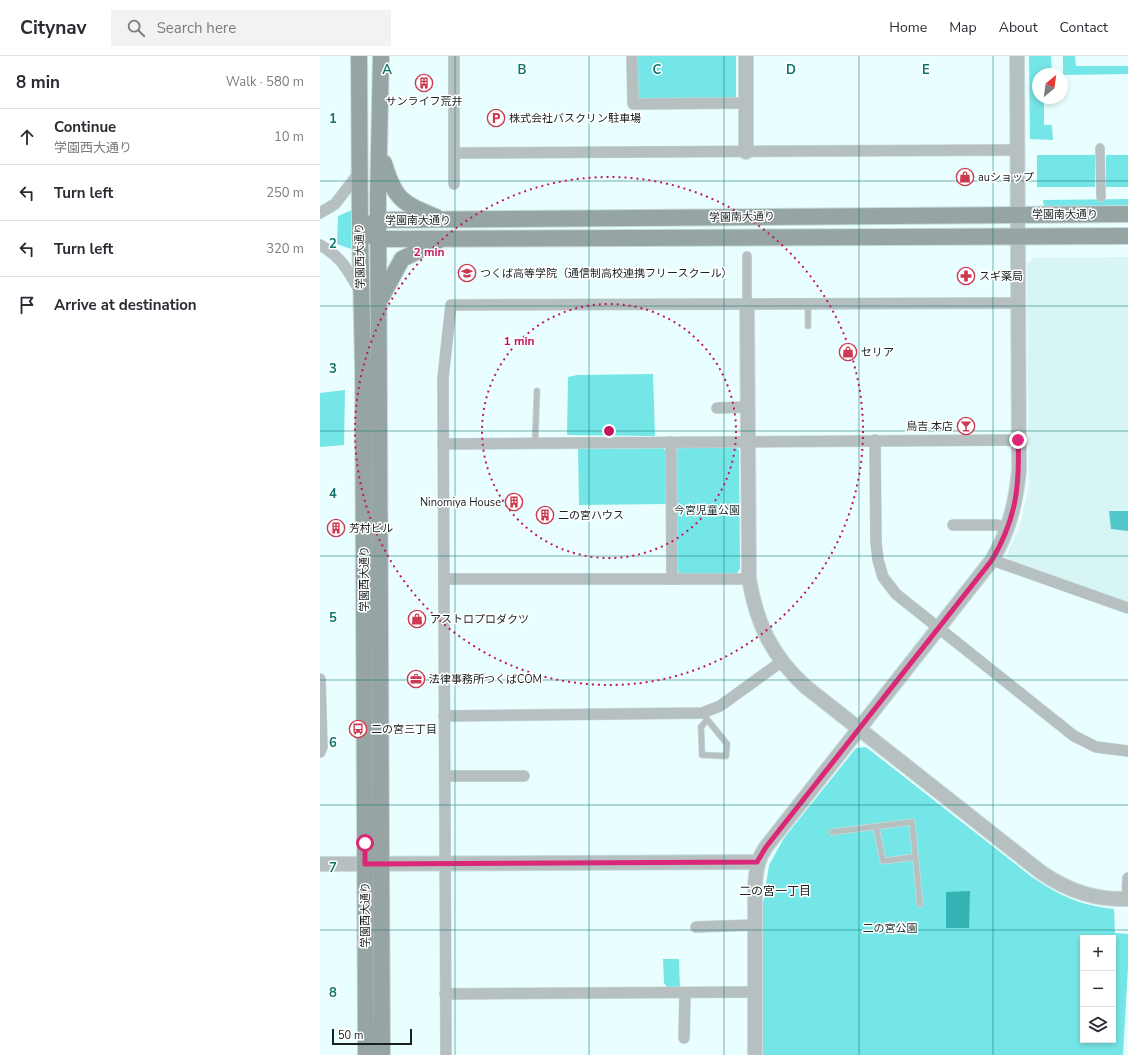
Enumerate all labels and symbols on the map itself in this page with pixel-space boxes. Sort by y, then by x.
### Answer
text: A [382,61,392,79]
text: B [518,61,527,79]
text: C [653,61,662,79]
text: D [786,61,796,79]
text: E [922,61,930,79]
north arrow [1032,68,1068,104]
building icon: サンライフ荒井 [414,73,434,93]
place label: サンライフ荒井 [386,94,463,109]
parking icon: 株式会社バスクリン駐車場 [486,108,506,128]
text: 1 [329,110,337,128]
place label: 株式会社バスクリン駐車場 [509,111,641,126]
shop icon: auショップ [955,167,975,187]
place label: auショップ [978,170,1034,185]
street label: 学園南大通り [1032,207,1098,222]
street label: 学園南大通り [709,209,775,225]
street label: 学園南大通り [385,213,451,228]
street label: 学園西大通り [352,223,368,289]
text: 2 [329,235,337,253]
text: 2 min [413,244,445,260]
school or university icon: つくば高等学院（通信制高校連携フリースクール） [457,263,477,283]
place label: つくば高等学院（通信制高校連携フリースクール） [480,266,732,281]
pharmacy icon: スギ薬局 [956,266,976,286]
place label: スギ薬局 [979,269,1023,284]
text: 1 min [503,333,535,349]
shop icon: セリア [838,342,858,362]
place label: セリア [861,345,894,360]
text: 3 [329,360,337,378]
bar icon: 鳥吉 本店 [956,416,976,436]
place label: 鳥吉 本店 [906,419,953,434]
centre of rings [602,424,616,438]
route end [1009,431,1027,449]
text: 4 [329,485,337,503]
building icon: Ninomiya House [504,492,524,512]
place label: Ninomiya House [420,495,501,510]
park label: 今宮児童公園 [674,503,740,518]
building icon: 二の宮ハウス [535,505,555,525]
place label: 二の宮ハウス [558,508,624,523]
building icon: 芳村ビル [326,518,346,538]
place label: 芳村ビル [349,521,393,536]
street label: 学園西大通り [357,546,372,612]
text: 5 [329,609,337,627]
shop icon: アストロプロダクツ [407,609,427,629]
place label: アストロプロダクツ [430,612,529,627]
office icon: 法律事務所つくばCOM [406,669,426,689]
place label: 法律事務所つくばCOM [429,672,542,687]
bus stop icon: 二の宮三丁目 [348,719,368,739]
place label: 二の宮三丁目 [371,722,437,737]
text: 6 [329,734,337,752]
route start [356,834,374,852]
text: 7 [329,859,337,877]
street label: 学園西大通り [358,882,373,948]
district label: 二の宮一丁目 [739,883,811,899]
park label: 二の宮公園 [863,921,918,936]
text: 8 [329,984,337,1002]
scale bar [332,1027,412,1046]

